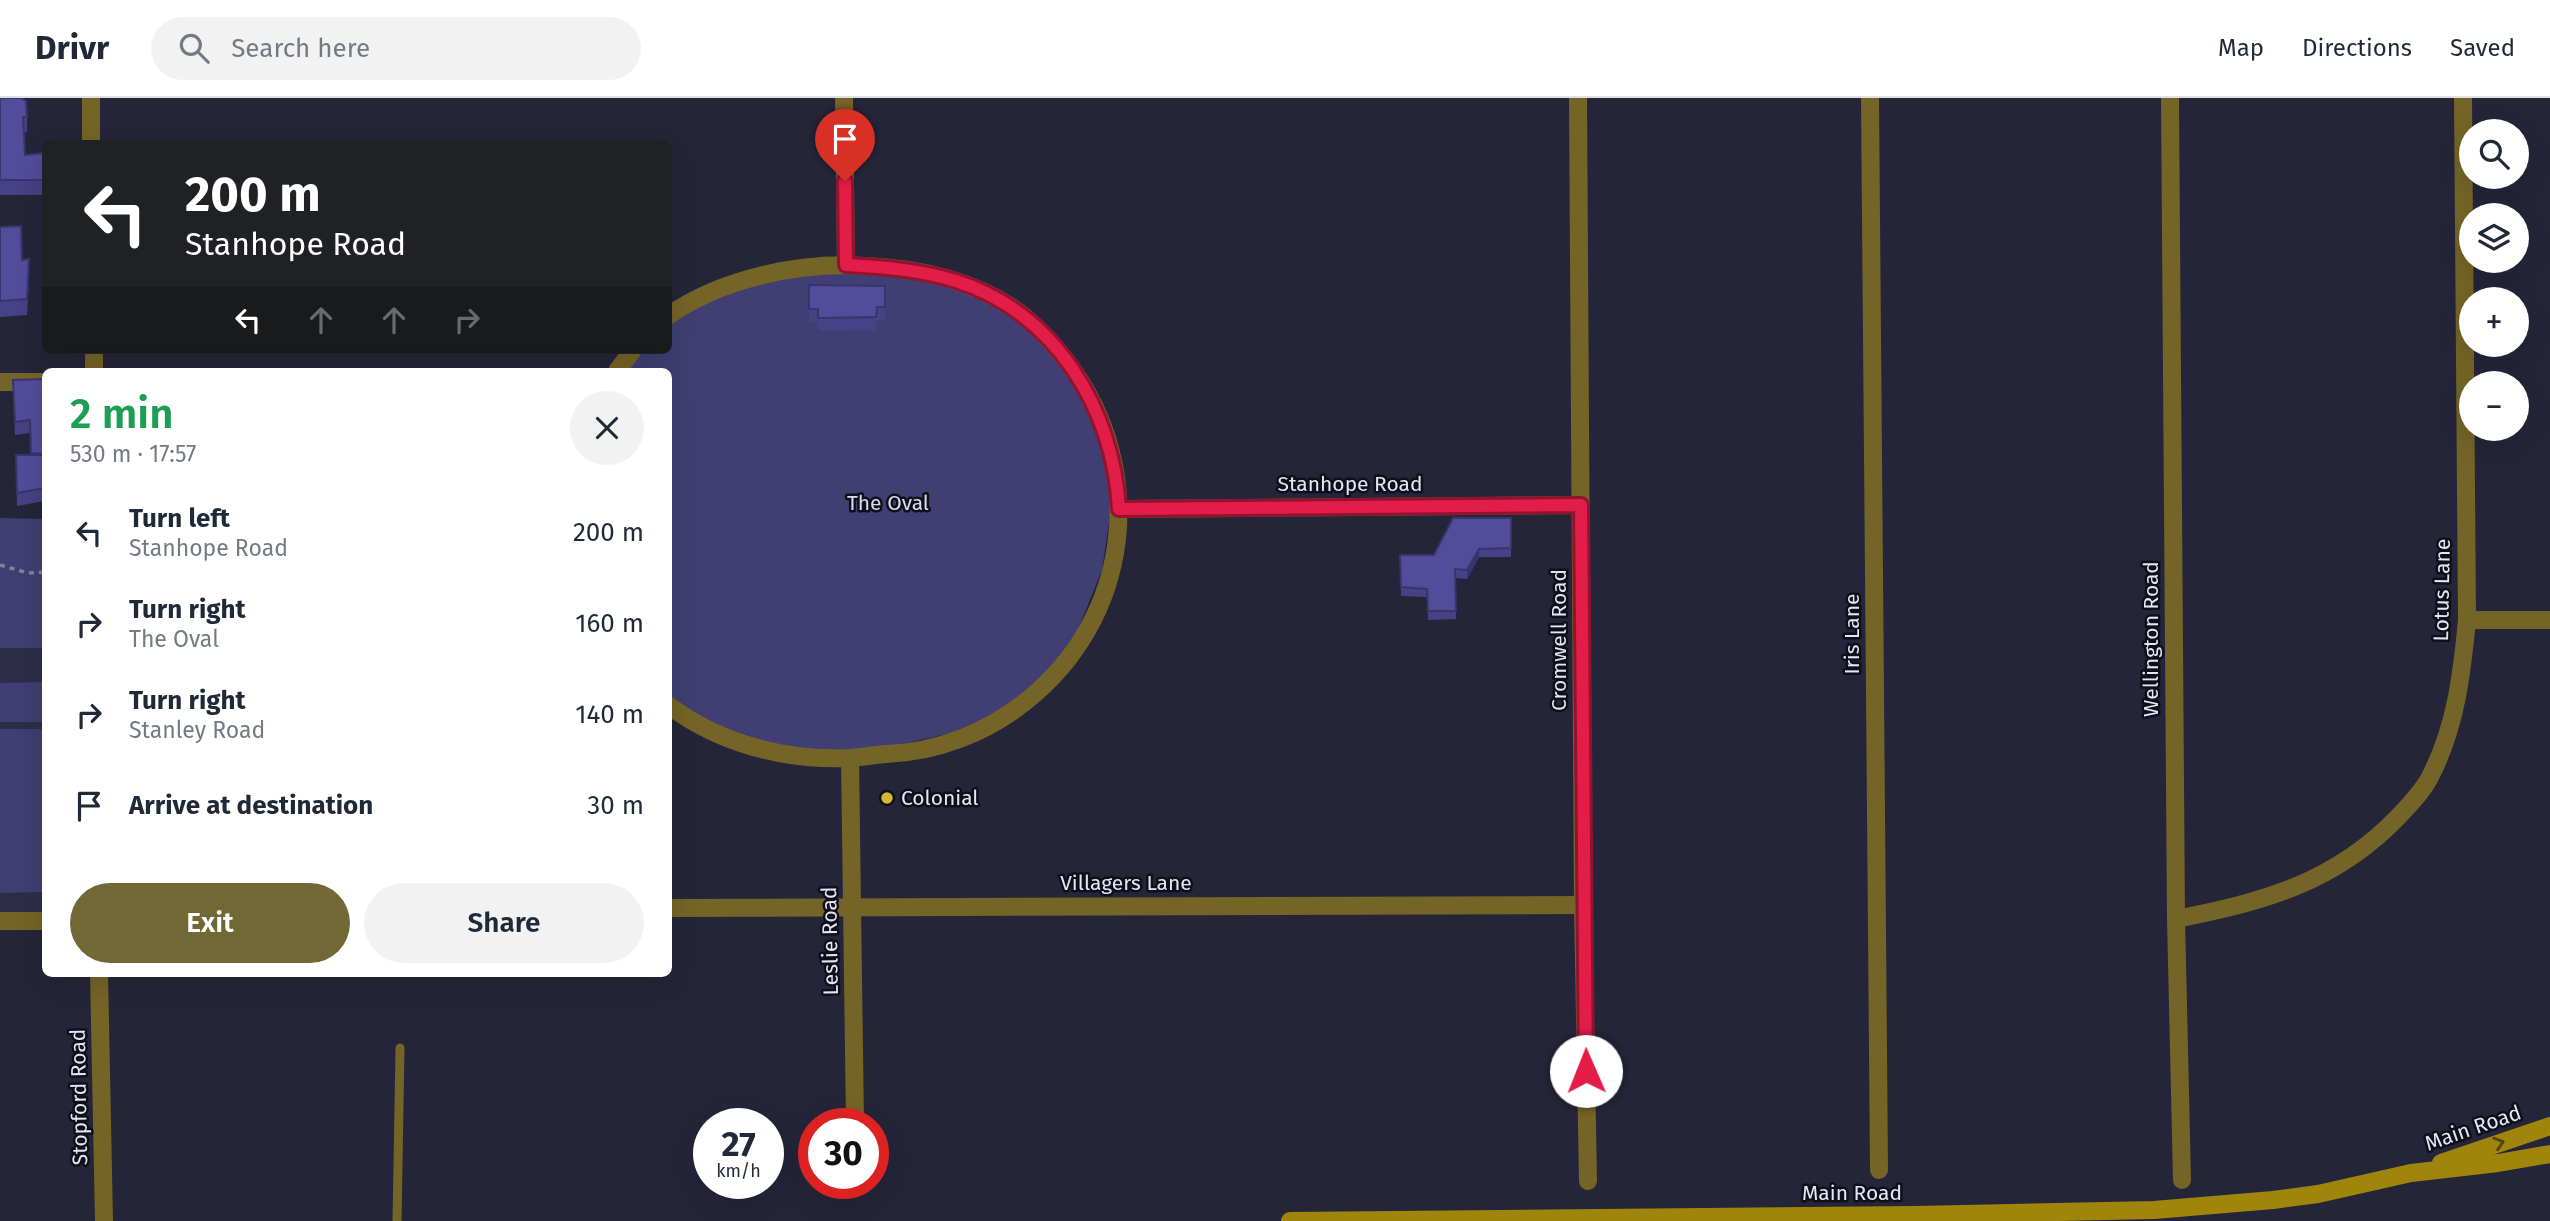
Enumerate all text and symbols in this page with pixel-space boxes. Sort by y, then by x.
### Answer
search box [151,17,641,80]
text: Drivr [35,28,109,68]
icon: search [175,29,213,67]
text: Search here [231,33,370,64]
text: Map [2218,34,2264,62]
text: Directions [2302,34,2412,62]
text: Saved [2450,34,2515,62]
pin [815,109,875,181]
map controls [2459,119,2529,441]
button: search [2459,119,2529,189]
icon: arrive [826,120,864,158]
text: 200 m [185,165,321,224]
icon: left [70,168,161,259]
button: layers [2459,203,2529,273]
text: Stanhope Road [185,225,406,263]
button: + [2459,287,2529,357]
icon: left [229,301,267,339]
icon: ahead [302,301,340,339]
icon: ahead [375,301,413,339]
icon: right [448,301,486,339]
button: − [2459,371,2529,441]
text: 2 min [70,389,174,439]
button: close [570,391,644,465]
text: 530 m · 17:57 [70,440,196,468]
street label: Stanhope Road [1277,471,1423,497]
park label: The Oval [847,490,929,516]
text: Turn left [129,503,230,534]
icon: left [70,514,108,552]
text: 200 m [573,517,644,548]
text: Stanhope Road [129,534,288,562]
street label: Lotus Lane [2428,538,2456,642]
street label: Wellington Road [2138,561,2164,717]
street label: Cromwell Road [1546,569,1572,711]
street label: Iris Lane [1839,593,1865,675]
text: Turn right [129,594,246,625]
icon: right [70,605,108,643]
text: 160 m [575,608,644,639]
text: The Oval [129,625,219,653]
text: Turn right [129,685,246,716]
icon: right [70,696,108,734]
text: 140 m [575,699,644,730]
text: Stanley Road [129,716,265,744]
place label: Colonial [901,785,979,811]
icon: arrive [70,787,108,825]
text: Arrive at destination [129,790,373,821]
text: 30 m [587,790,644,821]
marker: Colonial [879,790,895,806]
street label: Villagers Lane [1060,870,1192,896]
button: Exit [70,883,350,963]
button: Share [364,883,644,963]
street label: Leslie Road [816,886,844,996]
street label: Stopford Road [65,1029,93,1165]
position arrow [1549,1034,1623,1108]
street label: Main Road [2421,1099,2525,1157]
speed limit sign: 30 [798,1108,889,1199]
text: 27 [721,1123,756,1165]
one-way arrow [2493,1136,2505,1151]
text: km/h [716,1160,761,1182]
street label: Main Road [1802,1180,1902,1206]

